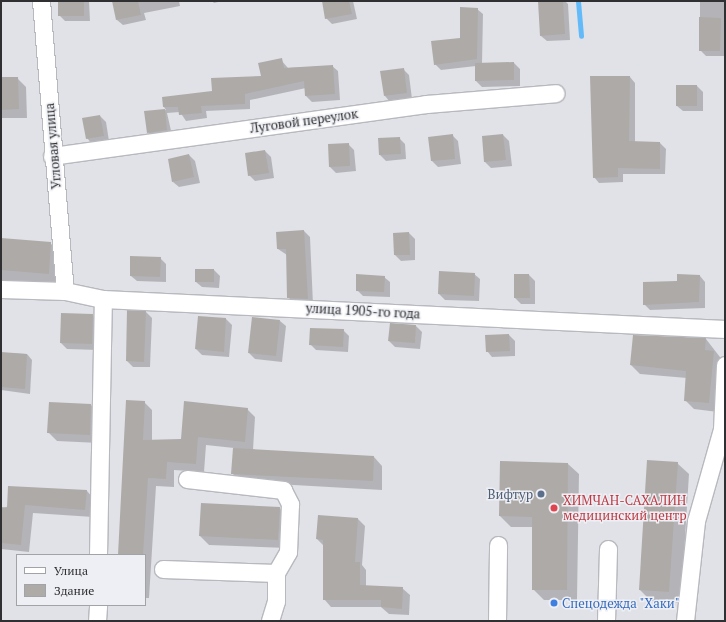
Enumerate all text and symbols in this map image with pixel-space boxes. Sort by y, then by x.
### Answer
street label: Угловая улица [41,102,65,190]
street label: Луговой переулок [249,106,359,136]
street label: улица 1905-го года [305,300,421,322]
place label: Вифтур [487,486,533,502]
marker: Вифтур [536,489,546,499]
place label: ХИМЧАН-САХАЛИН медицинский центр [563,493,687,524]
marker: ХИМЧАН-САХАЛИН медицинский центр [548,502,560,514]
legend [16,554,146,606]
text: Улица [54,563,88,578]
text: Здание [54,583,94,598]
place label: Спецодежда "Хаки" [562,595,680,611]
marker: Спецодежда "Хаки" [549,598,559,608]

